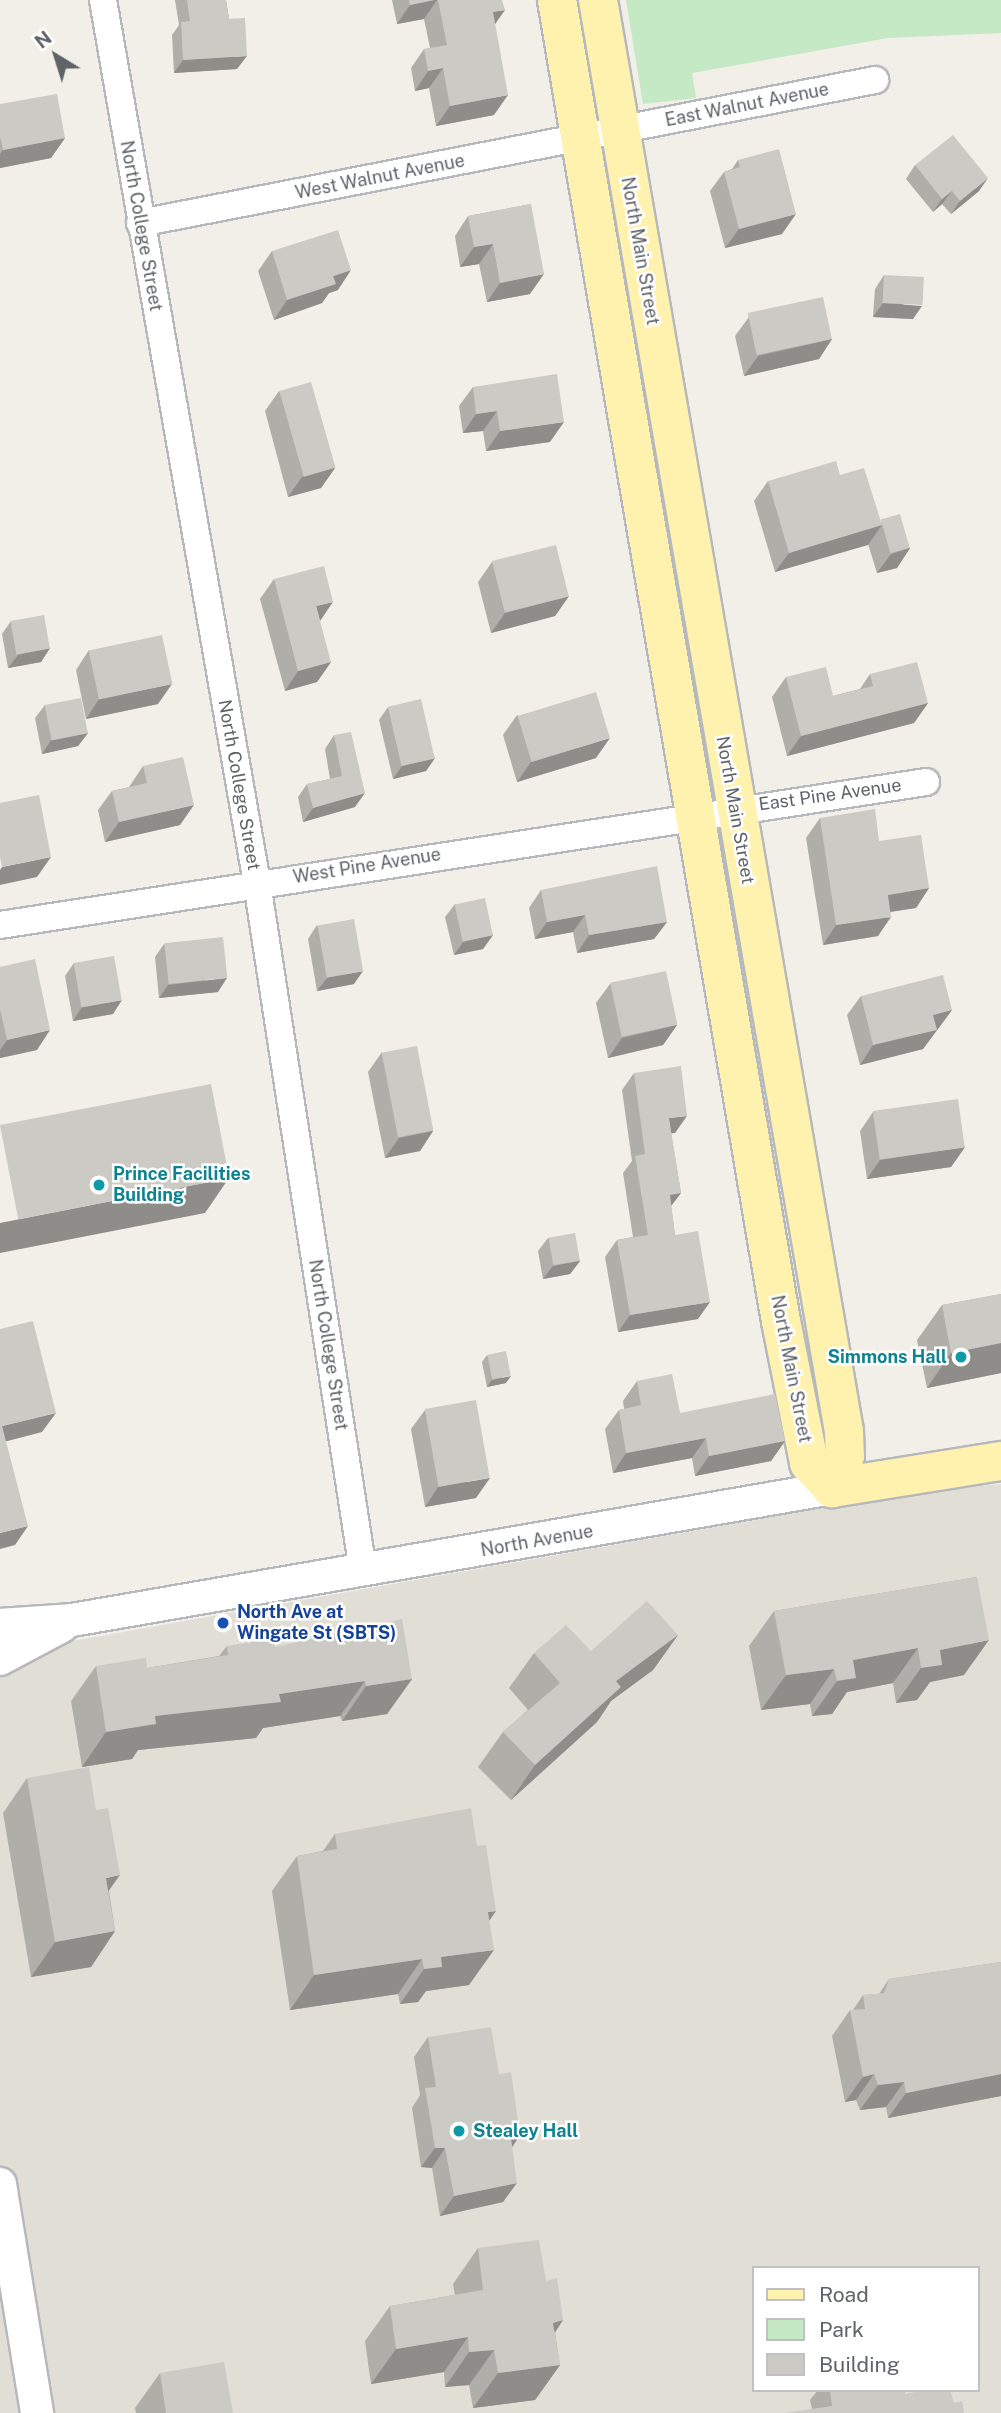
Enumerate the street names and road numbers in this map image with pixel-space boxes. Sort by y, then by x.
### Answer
street label: East Walnut Avenue [663,78,831,132]
street label: North College Street [115,139,167,313]
street label: West Walnut Avenue [293,150,467,204]
street label: North Main Street [616,175,664,327]
street label: North College Street [213,698,265,872]
street label: North Main Street [711,734,759,886]
street label: East Pine Avenue [757,774,903,816]
street label: West Pine Avenue [291,844,443,888]
street label: North College Street [304,1258,352,1432]
street label: North Main Street [766,1293,816,1445]
street label: North Avenue [479,1520,595,1562]

